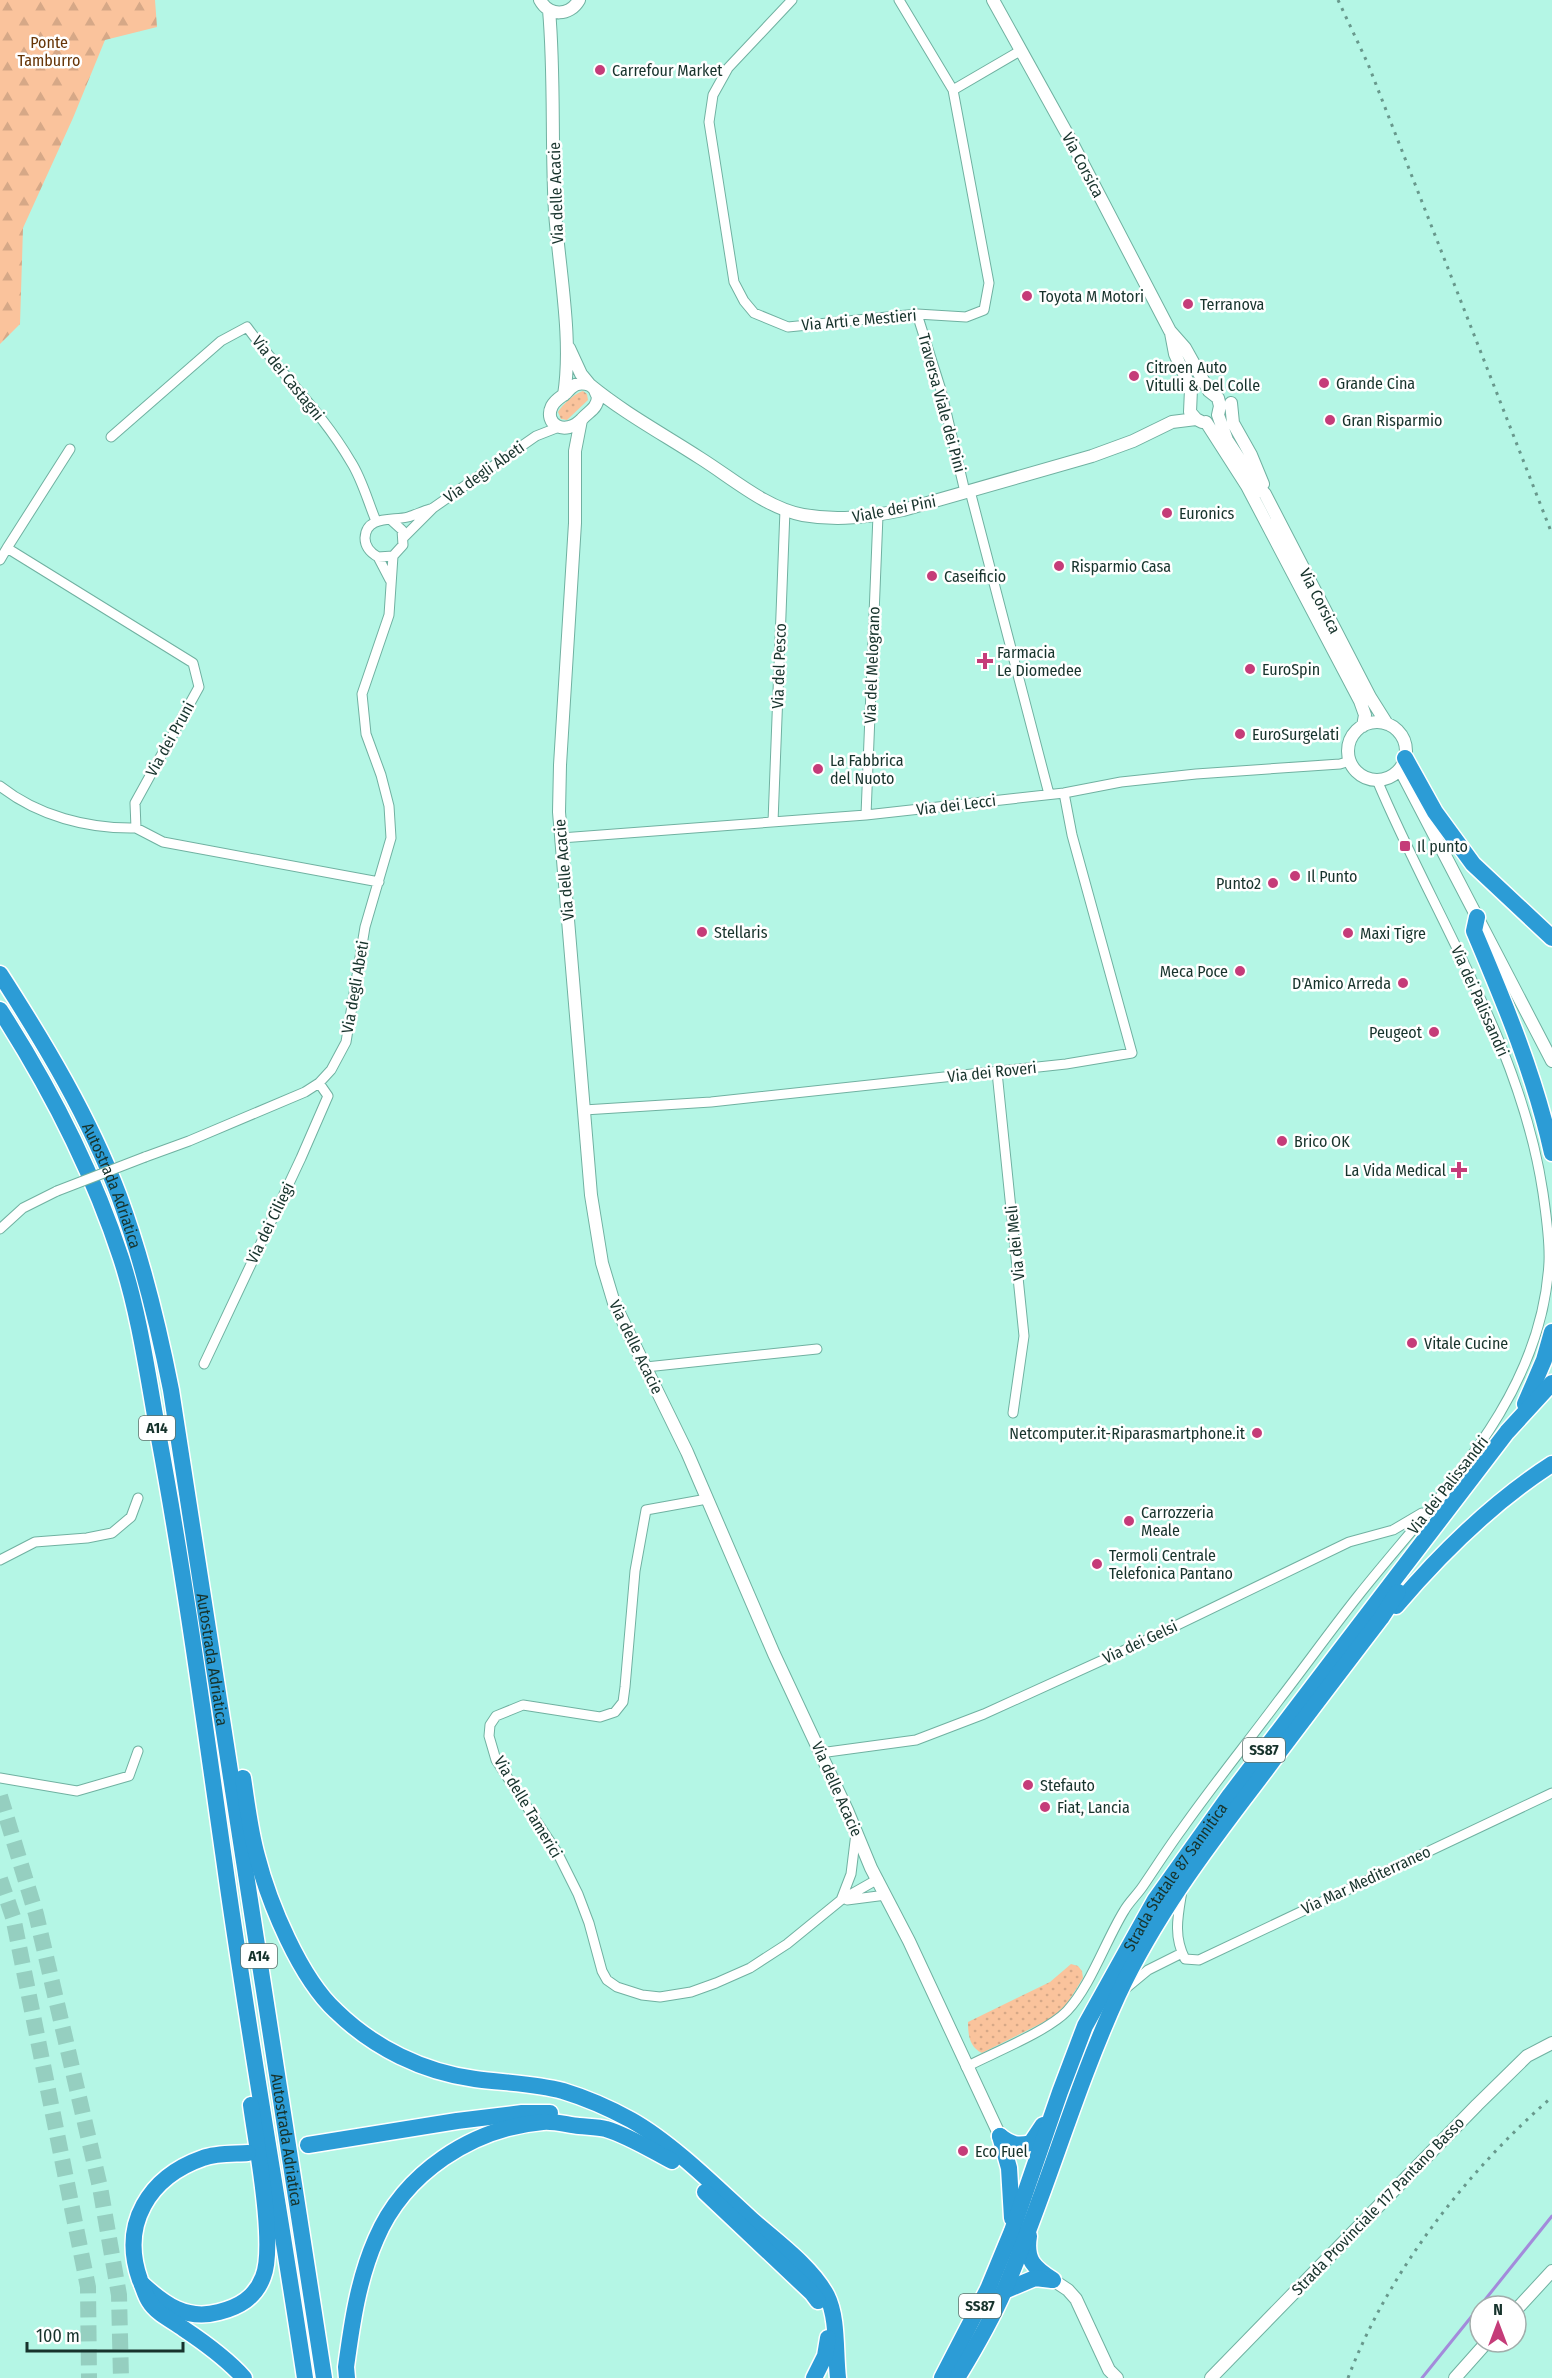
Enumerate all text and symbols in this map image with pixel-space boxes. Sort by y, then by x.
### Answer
park label: Ponte Tamburro [18,33,80,70]
place label: Carrefour Market [612,61,723,80]
marker: Carrefour Market [593,63,607,77]
street label: Via Corsica [1058,129,1108,201]
street label: Via delle Acacie [545,142,567,244]
place label: Toyota M Motori [1039,287,1144,306]
marker: Toyota M Motori [1020,289,1034,303]
place label: Terranova [1200,295,1265,314]
marker: Terranova [1181,297,1195,311]
street label: Via Arti e Mestieri [801,306,917,334]
street label: Traversa Viale dei Pini [914,331,970,475]
street label: Via dei Castagni [248,332,328,424]
place label: Citroen Auto Vitulli & Del Colle [1146,358,1260,395]
marker: Citroen Auto Vitulli & Del Colle [1127,369,1141,383]
place label: Grande Cina [1336,374,1415,393]
marker: Grande Cina [1317,376,1331,390]
place label: Gran Risparmio [1342,411,1442,430]
marker: Gran Risparmio [1323,413,1337,427]
street label: Via degli Abeti [440,437,528,507]
street label: Viale dei Pini [851,492,937,526]
place label: Euronics [1179,504,1234,523]
marker: Euronics [1160,506,1174,520]
place label: Risparmio Casa [1071,557,1171,576]
marker: Risparmio Casa [1052,559,1066,573]
street label: Via Corsica [1295,565,1345,637]
place label: Caseificio [944,567,1006,586]
marker: Caseificio [925,569,939,583]
street label: Via del Melograno [860,606,884,724]
street label: Via del Pesco [768,623,790,709]
place label: Farmacia Le Diomedee [997,643,1082,680]
marker: Farmacia Le Diomedee [978,654,992,668]
place label: EuroSpin [1262,660,1320,679]
marker: EuroSpin [1243,662,1257,676]
street label: Via dei Pruni [142,698,198,780]
place label: EuroSurgelati [1252,725,1339,744]
marker: EuroSurgelati [1233,727,1247,741]
place label: La Fabbrica del Nuoto [830,751,904,788]
marker: La Fabbrica del Nuoto [811,762,825,776]
street label: Via dei Lecci [915,791,997,819]
street label: Via delle Acacie [550,818,578,922]
place label: Il punto [1417,837,1468,856]
marker: Il punto [1398,839,1412,853]
place label: Il Punto [1307,867,1357,886]
marker: Il Punto [1288,869,1302,883]
place label: Punto2 [1216,874,1261,893]
marker: Punto2 [1266,876,1280,890]
place label: Stellaris [714,923,768,942]
place label: Maxi Tigre [1360,924,1426,943]
marker: Stellaris [695,925,709,939]
marker: Maxi Tigre [1341,926,1355,940]
street label: Via degli Abeti [337,939,373,1035]
street label: Via dei Palissandri [1447,943,1513,1059]
place label: Meca Poce [1160,962,1228,981]
marker: Meca Poce [1233,964,1247,978]
place label: D'Amico Arreda [1292,974,1391,993]
marker: D'Amico Arreda [1396,976,1410,990]
place label: Peugeot [1369,1023,1423,1042]
marker: Peugeot [1427,1025,1441,1039]
street label: Via dei Roveri [947,1058,1037,1086]
street label: Autostrada Adriatica [79,1119,145,1251]
place label: Brico OK [1294,1132,1350,1151]
marker: Brico OK [1275,1134,1289,1148]
place label: La Vida Medical [1345,1161,1446,1180]
marker: La Vida Medical [1450,1161,1468,1179]
street label: Via dei Ciliegi [242,1179,298,1267]
street label: Via dei Meli [1002,1204,1028,1282]
street label: Via delle Acacie [605,1297,667,1397]
place label: Vitale Cucine [1424,1334,1508,1353]
marker: Vitale Cucine [1405,1336,1419,1350]
road number: A14 [139,1416,175,1440]
place label: Netcomputer.it-Riparasmartphone.it [1009,1424,1246,1443]
marker: Netcomputer.it-Riparasmartphone.it [1250,1426,1264,1440]
street label: Via dei Palissandri [1404,1432,1492,1538]
place label: Carrozzeria Meale [1141,1503,1214,1540]
marker: Carrozzeria Meale [1122,1514,1136,1528]
place label: Termoli Centrale Telefonica Pantano [1109,1546,1233,1583]
marker: Termoli Centrale Telefonica Pantano [1090,1557,1104,1571]
street label: Autostrada Adriatica [193,1592,232,1727]
street label: Via dei Gelsi [1100,1616,1180,1668]
road number: SS87 [1243,1738,1285,1762]
street label: Via delle Acacie [808,1739,866,1840]
street label: Via delle Tamerici [490,1753,566,1861]
place label: Stefauto [1040,1776,1095,1795]
marker: Stefauto [1021,1778,1035,1792]
place label: Fiat, Lancia [1057,1798,1130,1817]
street label: Strada Statale 87 Sannitica [1119,1799,1231,1954]
marker: Fiat, Lancia [1038,1800,1052,1814]
street label: Via Mar Mediterraneo [1298,1842,1434,1918]
road number: A14 [241,1944,277,1968]
street label: Autostrada Adriatica [267,2072,307,2207]
street label: Strada Provinciale 117 Pantano Basso [1288,2113,1468,2299]
place label: Eco Fuel [975,2142,1028,2161]
marker: Eco Fuel [956,2144,970,2158]
road number: SS87 [959,2294,1001,2318]
north arrow [1468,2294,1528,2354]
text: N [1493,2300,1503,2319]
scale bar [27,2315,183,2353]
text: 100 m [36,2325,80,2347]

